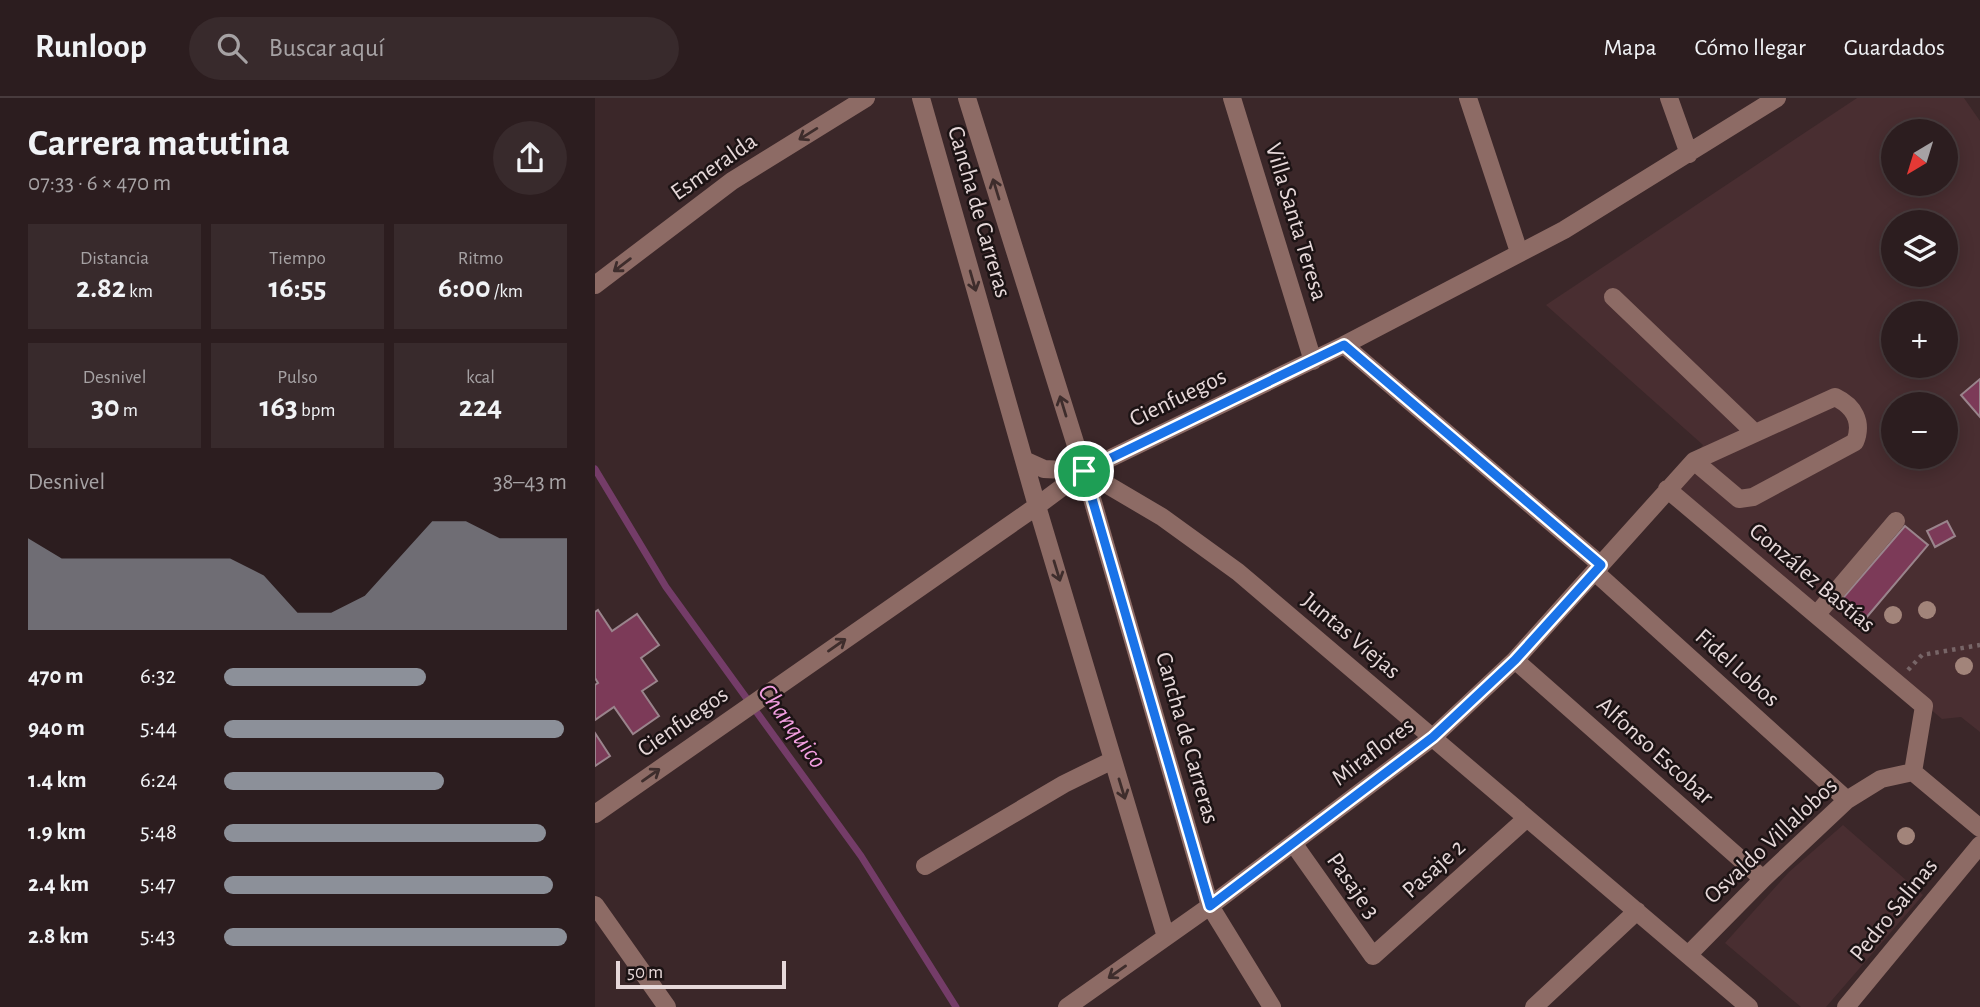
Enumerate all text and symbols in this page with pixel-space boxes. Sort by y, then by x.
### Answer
search box [189,17,679,80]
icon: search [213,29,251,67]
text: Runloop [35,31,147,64]
text: Buscar aquí [269,35,385,61]
text: Mapa [1603,36,1657,60]
text: Cómo llegar [1695,36,1806,60]
text: Guardados [1844,36,1945,60]
north arrow [1881,119,1958,196]
map controls [1881,119,1958,469]
button: share [493,121,567,195]
street label: Cancha de Carreras [943,123,1015,301]
text: Carrera matutina [28,125,290,163]
one-way arrow [798,127,818,141]
street label: Esmeralda [667,129,761,205]
street label: Villa Santa Teresa [1261,141,1331,303]
text: 07:33 · 6 × 470 m [28,172,171,195]
one-way arrow [988,178,1001,200]
button: layers [1881,210,1958,287]
text: Distancia [80,249,149,268]
text: Tiempo [269,249,326,268]
text: Ritmo [458,249,503,268]
one-way arrow [613,257,632,272]
one-way arrow [967,270,980,292]
text: 2.82 [76,273,126,303]
text: 16:55 [268,273,327,303]
text: 6:00 [438,273,491,303]
text: km [126,282,153,301]
text: /km [491,282,523,301]
button: + [1881,301,1958,378]
street label: Cienfuegos [1126,364,1230,432]
text: Desnivel [83,368,146,387]
text: Pulso [277,368,318,387]
text: kcal [466,368,495,387]
text: 30 [91,392,120,422]
text: 163 [260,392,298,422]
text: 224 [459,392,502,422]
button: − [1881,392,1958,469]
one-way arrow [1056,395,1069,417]
text: m [120,401,138,420]
text: bpm [298,401,335,420]
pin [1054,441,1114,501]
icon: arrive [1065,452,1103,490]
text: Desnivel [28,471,105,494]
text: 38–43 m [493,471,567,494]
street label: González Bastías [1745,519,1879,637]
one-way arrow [1051,560,1064,582]
street label: Juntas Viejas [1297,588,1405,684]
street label: Fidel Lobos [1690,624,1784,712]
one-way arrow [827,638,846,652]
street label: Cancha de Carreras [1151,649,1223,827]
text: 470 m [28,665,84,688]
text: 6:32 [140,665,176,688]
water label: Chanquico [753,679,831,773]
street label: Cienfuegos [633,682,733,762]
street label: Alfonso Escobar [1592,693,1718,809]
street label: Miraflores [1327,714,1419,790]
text: 940 m [28,717,85,740]
text: 5:44 [140,717,177,740]
one-way arrow [641,768,660,782]
text: 1.4 km [28,769,87,792]
text: 6:24 [140,769,178,792]
street label: Osvaldo Villalobos [1700,774,1842,908]
one-way arrow [1117,778,1130,800]
text: 1.9 km [28,821,86,844]
text: 5:48 [140,821,177,844]
street label: Pasaje 2 [1398,835,1470,903]
street label: Pasaje 3 [1322,849,1384,923]
street label: Pedro Salinas [1846,854,1942,966]
text: 2.4 km [28,873,89,896]
text: 5:47 [140,873,176,896]
text: 2.8 km [28,925,89,948]
text: 5:43 [140,925,175,948]
scale bar [616,958,786,990]
text: 50 m [627,963,663,982]
one-way arrow [1108,965,1127,979]

